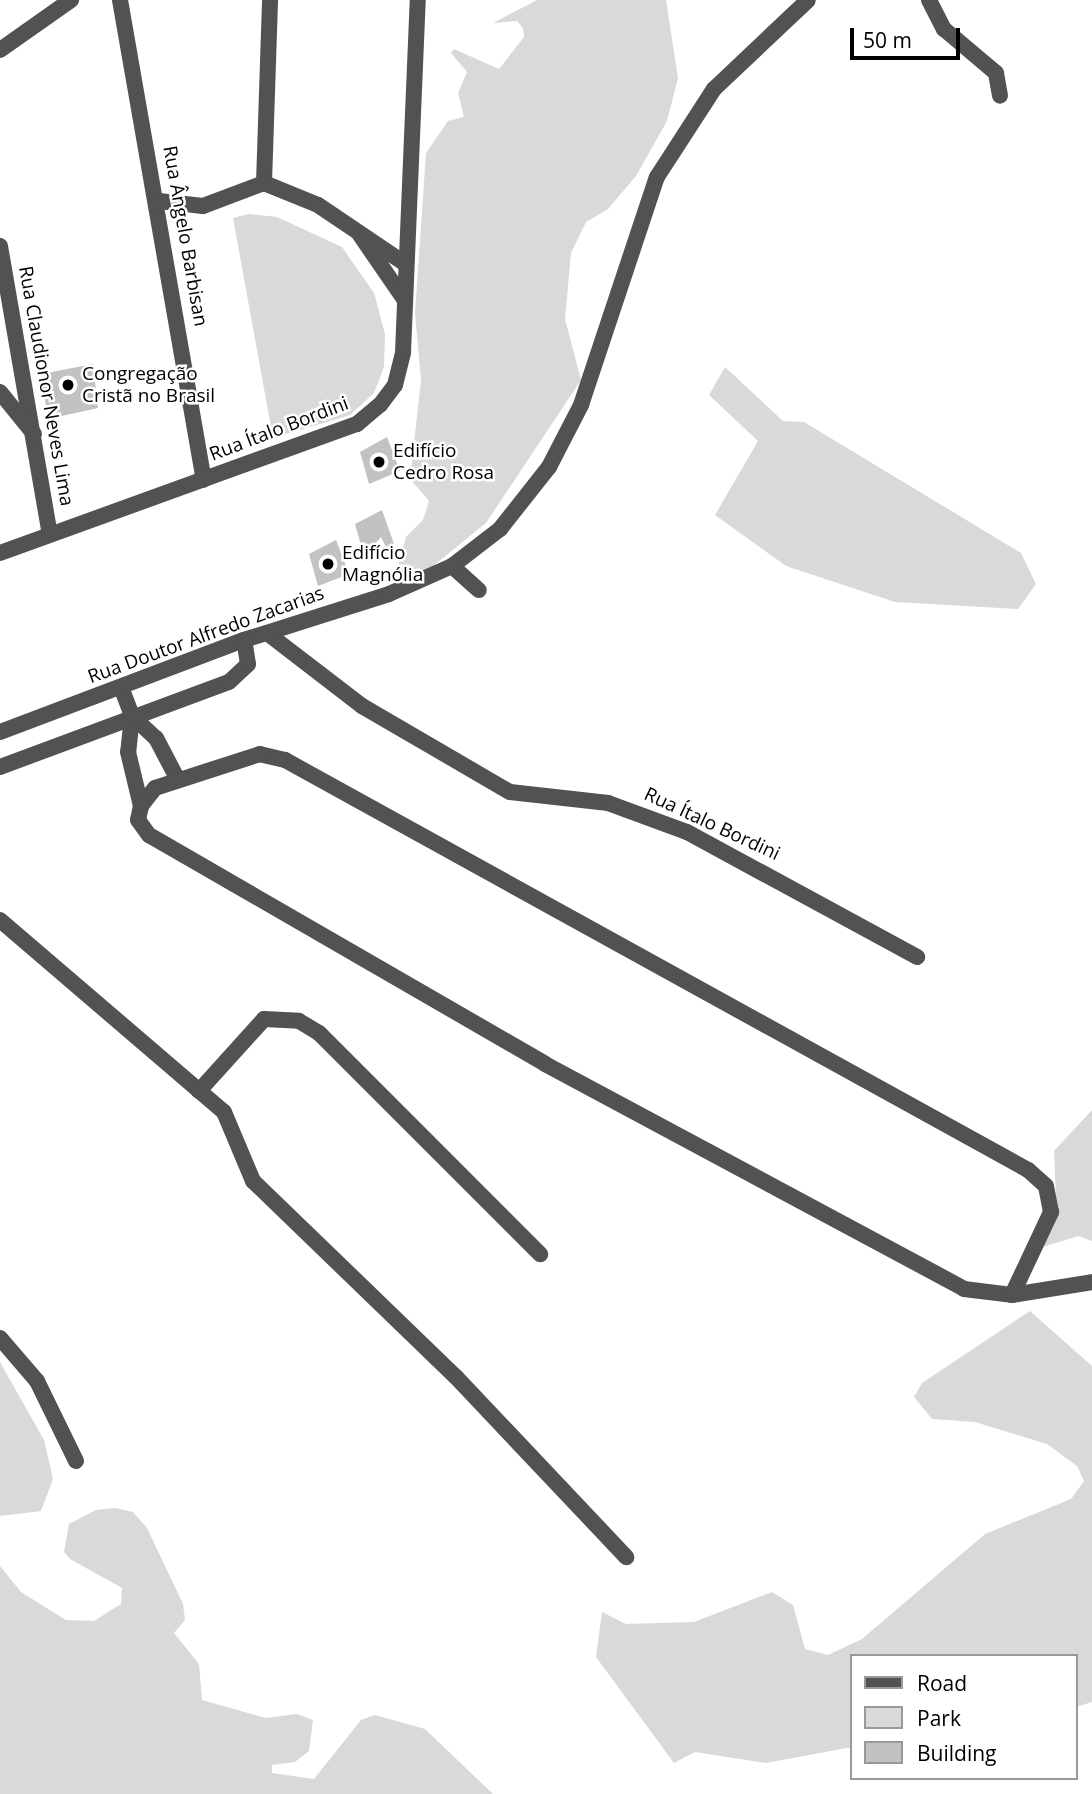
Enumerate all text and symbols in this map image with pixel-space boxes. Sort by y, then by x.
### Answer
scale bar [854,14,964,58]
text: 50 m [863,26,912,54]
street label: Rua Ângelo Barbisan [158,144,212,328]
street label: Rua Claudionor Neves Lima [14,264,78,508]
place label: Congregação Cristã no Brasil [82,363,215,407]
marker: Congregação Cristã no Brasil [60,377,76,393]
street label: Rua Ítalo Bordini [206,392,352,466]
place label: Edifício Cedro Rosa [393,440,494,484]
marker: Edifício Cedro Rosa [371,454,387,470]
place label: Edifício Magnólia [342,542,423,586]
marker: Edifício Magnólia [320,556,336,572]
street label: Rua Doutor Alfredo Zacarias [85,582,327,688]
street label: Rua Ítalo Bordini [641,783,783,865]
legend [850,1654,1078,1780]
text: Road [917,1669,967,1697]
text: Park [917,1704,961,1732]
text: Building [917,1739,996,1767]

